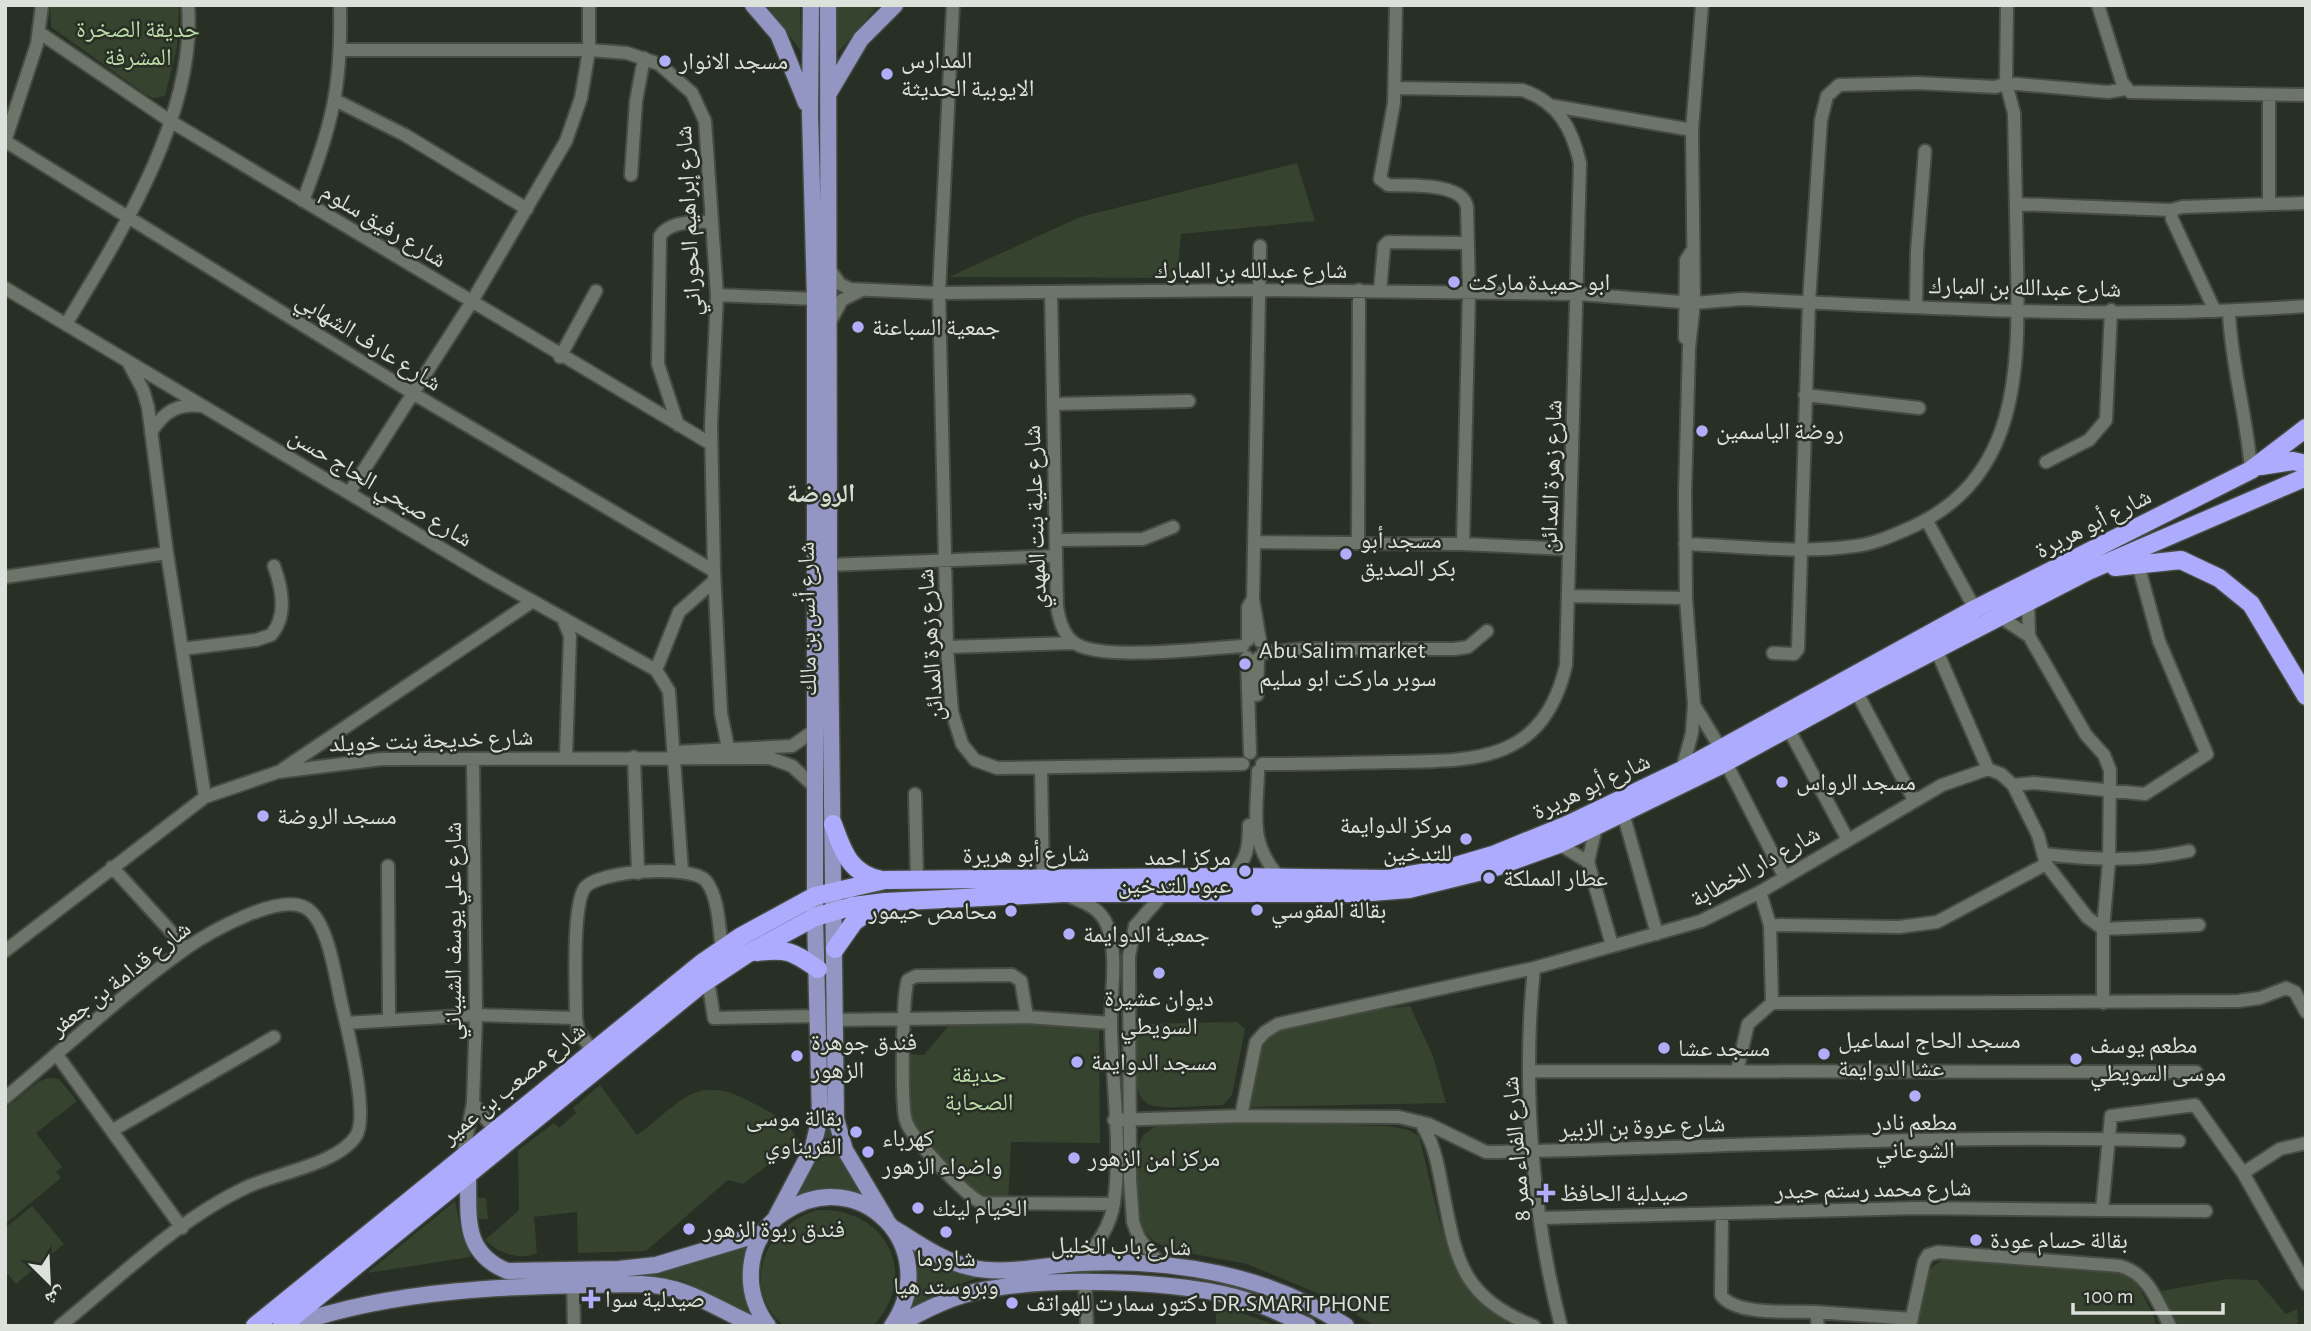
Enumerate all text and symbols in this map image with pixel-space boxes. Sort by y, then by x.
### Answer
park label: حديقة الصخرة المشرفة [76,18,200,70]
place label: المدارس الايوبية الحديثة [901,49,1035,102]
place label: مسجد الانوار [678,50,788,74]
marker: مسجد الانوار [657,53,673,69]
marker: المدارس الايوبية الحديثة [879,66,895,82]
street label: شارع إبراهيم الحوراني [672,125,712,317]
street label: شارع رفيق سلوم [315,179,450,275]
street label: شارع عبدالله بن المبارك [1155,259,1347,285]
place label: ابو حميدة ماركت [1468,271,1610,296]
marker: ابو حميدة ماركت [1446,274,1462,290]
street label: شارع عبدالله بن المبارك [1928,274,2121,304]
street label: شارع عارف الشهابي [288,288,445,401]
place label: جمعية السباعنة [872,316,1000,341]
marker: جمعية السباعنة [850,319,866,335]
street label: شارع زهرة المدائن [1537,399,1569,553]
place label: روضة الياسمين [1716,420,1844,445]
marker: روضة الياسمين [1694,423,1710,439]
street label: شارع صبحي الحاج حسن [282,424,476,557]
street label: شارع علية بنت المهدي [1021,424,1057,609]
district label: الروضة [786,481,856,507]
street label: شارع أبو هريرة [2030,482,2156,565]
place label: مسجد أبو بكر الصديق [1360,526,1456,582]
street label: شارع أنس بن مالك [792,541,823,697]
marker: مسجد أبو بكر الصديق [1338,546,1354,562]
street label: شارع زهرة المدائن [914,568,950,722]
place label: Abu Salim market سوبر ماركت ابو سليم [1259,639,1437,694]
marker: Abu Salim market سوبر ماركت ابو سليم [1237,656,1253,672]
street label: شارع خديجة بنت خويلد [328,725,534,759]
street label: شارع أبو هريرة [1528,747,1655,826]
place label: مسجد الرواس [1796,771,1916,796]
marker: مسجد الرواس [1774,774,1790,790]
place label: مسجد الروضة [277,805,397,829]
marker: مسجد الروضة [255,808,271,824]
place label: مركز الدوايمة للتدخين [1340,814,1452,867]
street label: شارع علي يوسف الشيباني [442,822,472,1040]
street label: شارع دار الخطابة [1687,822,1825,914]
marker: مركز الدوايمة للتدخين [1458,831,1474,847]
street label: شارع أبو هريرة [962,839,1090,870]
place label: مركز احمد عبود للتدخين [1118,846,1231,899]
marker: مركز احمد عبود للتدخين [1237,863,1253,879]
place label: عطار المملكة [1503,867,1608,891]
marker: عطار المملكة [1481,870,1497,886]
place label: بقالة المقوسي [1271,899,1386,929]
place label: محامص حيمور [867,900,997,925]
marker: بقالة المقوسي [1249,902,1265,918]
marker: محامص حيمور [1003,903,1019,919]
street label: شارع قدامة بن جعفر [45,917,197,1043]
place label: جمعية الدوايمة [1083,923,1210,947]
marker: جمعية الدوايمة [1061,926,1077,942]
marker: ديوان عشيرة السويطي [1151,965,1167,981]
place label: ديوان عشيرة السويطي [1104,987,1214,1045]
street label: شارع مصعب بن عمير [436,1019,591,1151]
place label: مسجد الحاج اسماعيل عشا الدوايمة [1838,1029,2021,1081]
place label: فندق جوهرة الزهور [810,1031,917,1083]
place label: مطعم يوسف موسى السويطي [2090,1034,2226,1092]
place label: مسجد عشا [1678,1037,1770,1061]
marker: مسجد عشا [1656,1040,1672,1056]
marker: مسجد الحاج اسماعيل عشا الدوايمة [1816,1046,1832,1062]
marker: فندق جوهرة الزهور [789,1048,805,1064]
place label: مسجد الدوايمة [1091,1051,1217,1075]
marker: مطعم يوسف موسى السويطي [2068,1051,2084,1067]
marker: مسجد الدوايمة [1069,1054,1085,1070]
park label: حديقة الصحابة [945,1063,1013,1116]
street label: شارع الفراء ممر 8 [1499,1075,1537,1222]
marker: مطعم نادر الشوعاني [1907,1088,1923,1104]
place label: بقالة موسى القريناوي [746,1107,842,1165]
place label: مطعم نادر الشوعاني [1872,1111,1957,1169]
street label: شارع عروة بن الزبير [1557,1112,1726,1144]
marker: بقالة موسى القريناوي [848,1124,864,1140]
place label: كهرباء واضواء الزهور [881,1127,1002,1179]
marker: كهرباء واضواء الزهور [860,1144,876,1160]
place label: مركز امن الزهور [1087,1147,1220,1172]
marker: مركز امن الزهور [1066,1150,1082,1166]
street label: شارع محمد رستم حيدر [1774,1176,1972,1207]
place label: صيدلية الحافظ [1560,1182,1689,1206]
marker: صيدلية الحافظ [1538,1185,1554,1201]
place label: الخيام لينك [932,1197,1028,1224]
marker: الخيام لينك [910,1200,926,1216]
place label: فندق ربوة الزهور [702,1218,845,1243]
marker: فندق ربوة الزهور [681,1221,697,1237]
marker: شاورما وبروستد هيا [938,1224,954,1240]
place label: بقالة حسام عودة [1990,1229,2128,1256]
marker: بقالة حسام عودة [1968,1232,1984,1248]
street label: شارع باب الخليل [1051,1234,1191,1262]
north arrow [14,1247,84,1317]
place label: شاورما وبروستد هيا [893,1247,999,1300]
scale bar [2073,1272,2224,1316]
text: ش [42,1282,68,1309]
text: 100 m [2084,1286,2134,1307]
place label: صيدلية سوا [605,1288,705,1312]
marker: صيدلية سوا [583,1291,599,1307]
place label: دكتور سمارت للهواتف DR.SMART PHONE [1026,1292,1390,1316]
marker: دكتور سمارت للهواتف DR.SMART PHONE [1004,1295,1020,1311]

